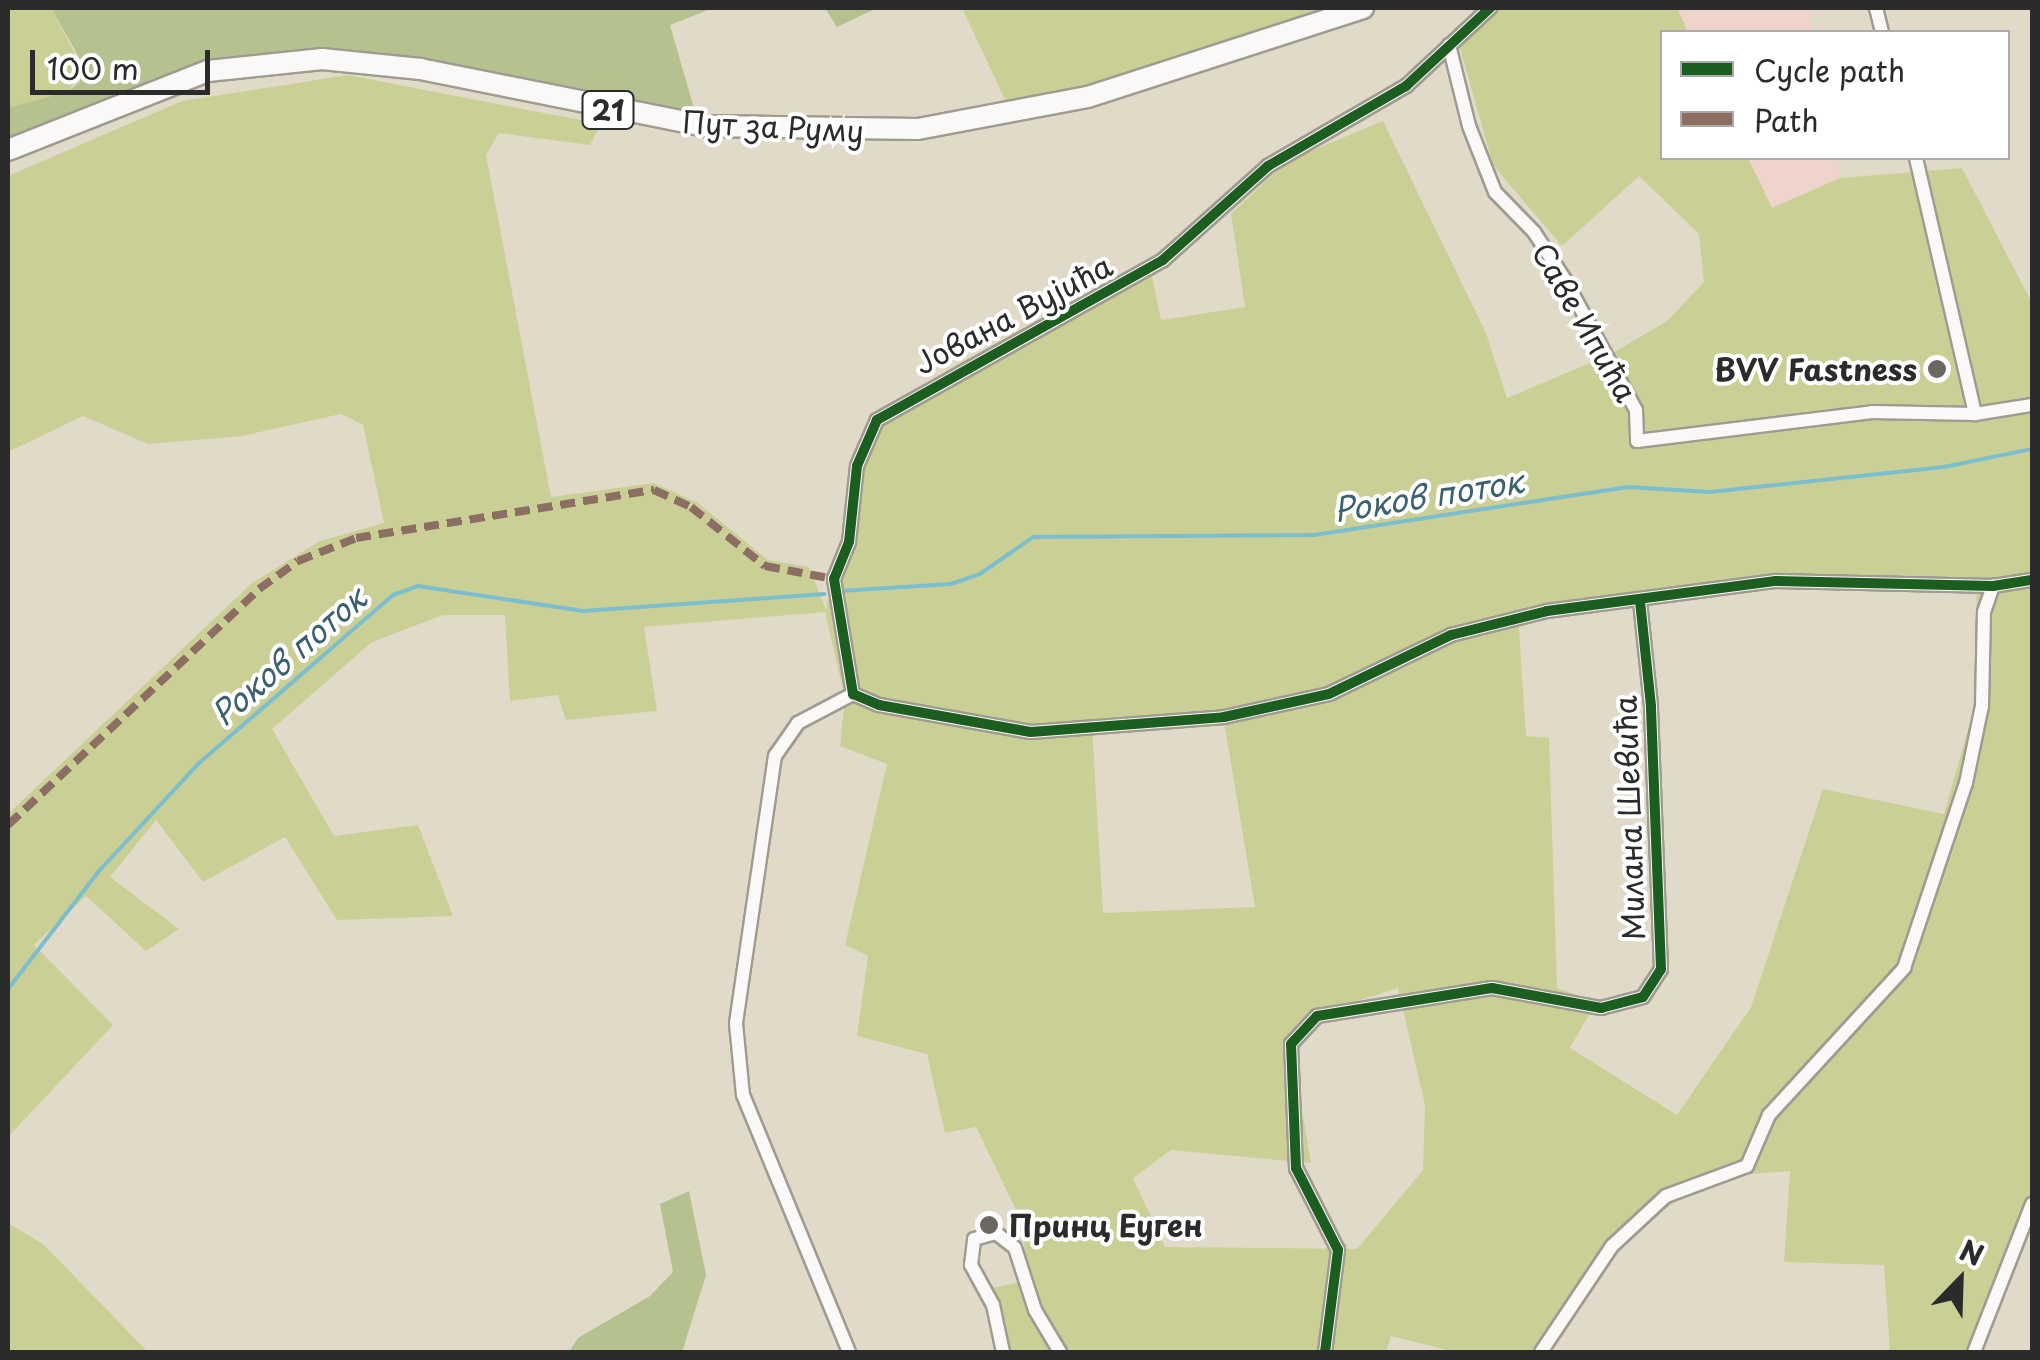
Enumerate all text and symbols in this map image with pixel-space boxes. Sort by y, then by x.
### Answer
scale bar [35,30,215,92]
legend [1660,30,2010,160]
text: 100 m [47,45,139,90]
text: Cycle path [1754,47,1905,92]
road number: 21 [580,87,636,133]
text: Path [1754,97,1819,142]
street label: Пут за Руму [680,103,866,149]
street label: Саве Ипића [1525,235,1645,409]
street label: Јована Вујића [907,246,1119,382]
place label: BVV Fastness [1715,351,1917,387]
marker: BVV Fastness [1926,358,1948,380]
water label: Роков поток [1330,461,1526,529]
water label: Роков поток [203,579,373,733]
street label: Милана Шевића [1607,694,1651,942]
place label: Принц Еуген [1009,1207,1204,1243]
marker: Принц Еуген [978,1214,1000,1236]
text: N [1953,1228,1991,1276]
north arrow [1910,1230,2010,1330]

